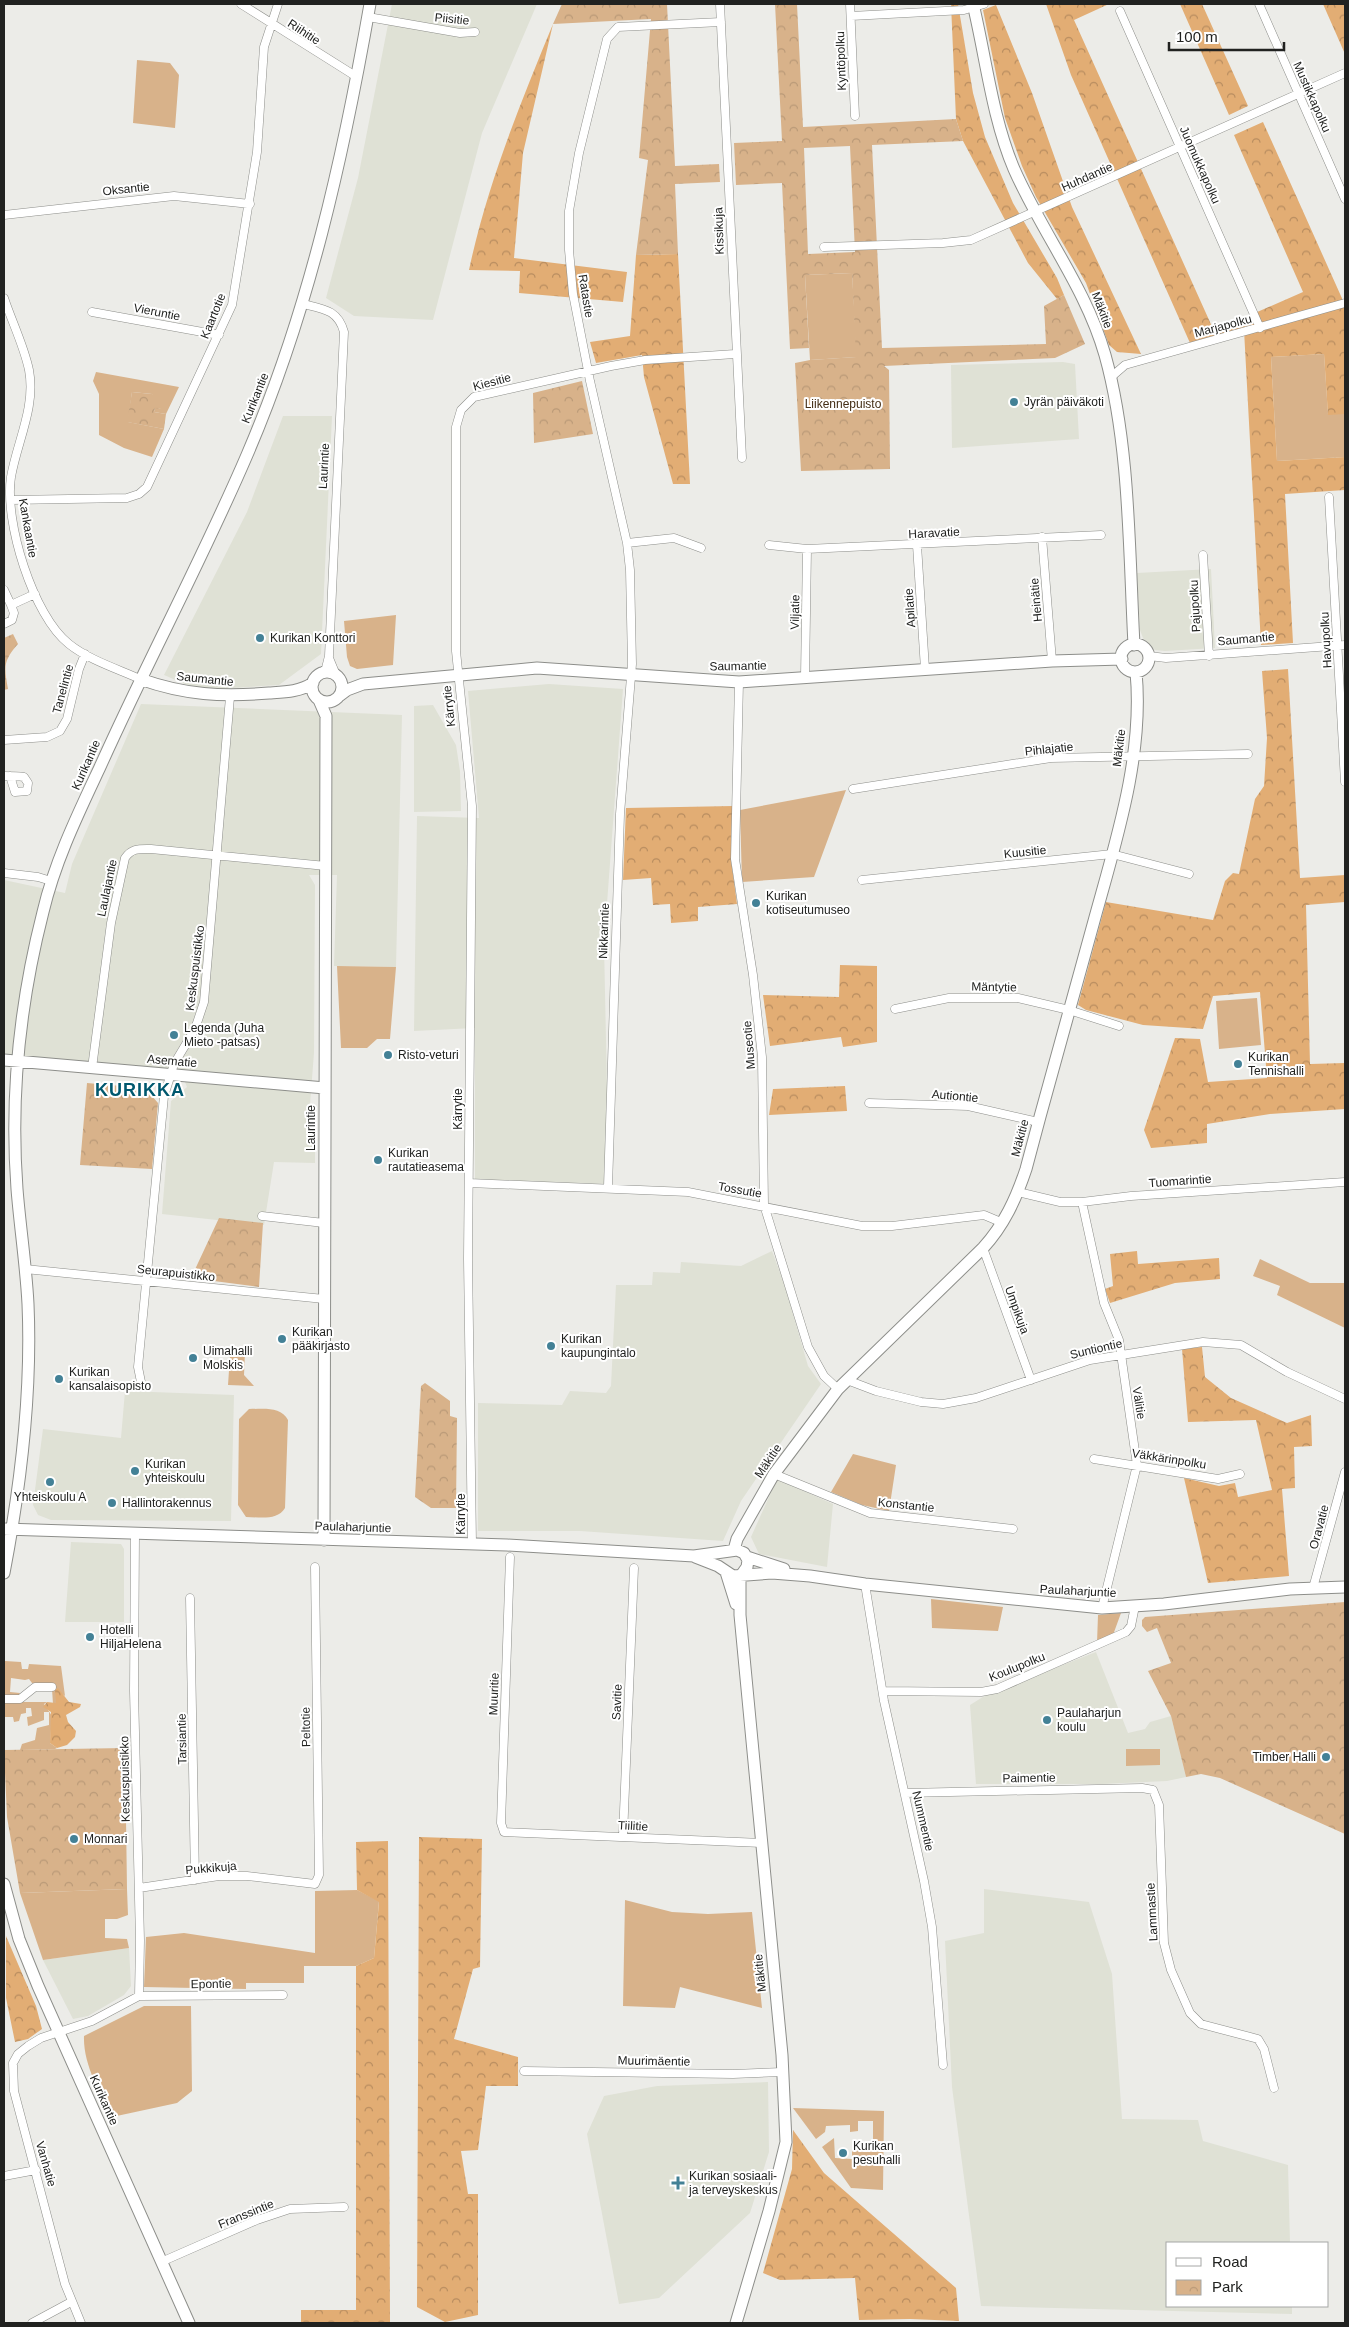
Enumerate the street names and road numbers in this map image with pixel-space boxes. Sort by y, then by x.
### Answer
street label: Piisitie [434,10,470,28]
street label: Riihitie [285,16,323,48]
street label: Kyntöpolku [833,31,849,91]
street label: Mustikkapolku [1290,59,1334,135]
street label: Juomukkapolku [1177,124,1223,206]
street label: Huhdantie [1059,159,1115,195]
street label: Oksantie [102,180,151,198]
street label: Kissikuja [711,207,727,255]
street label: Ratastie [576,273,596,319]
street label: Mäkitie [1089,290,1115,331]
street label: Kaartotie [198,291,229,341]
street label: Vieruntie [133,301,182,323]
street label: Marjapolku [1193,312,1253,340]
street label: Kurikantie [239,370,272,425]
street label: Kiesitie [472,370,513,394]
street label: Laurintie [316,442,332,489]
street label: Kankaantie [16,497,40,559]
street label: Haravatie [908,525,960,541]
street label: Heinätie [1027,577,1045,623]
street label: Pajupolku [1187,579,1203,633]
street label: Apilatie [902,588,918,628]
street label: Viljatie [788,594,802,630]
street label: Havupolku [1318,611,1334,669]
street label: Saumantie [1217,629,1276,648]
street label: Saumantie [709,658,767,673]
street label: Tanelintie [50,662,76,715]
street label: Saumantie [176,669,235,689]
street label: Kärrytie [440,684,458,727]
street label: Mäkitie [1110,728,1128,768]
street label: Kurikantie [69,737,103,792]
street label: Pihlajatie [1024,739,1074,759]
street label: Kuusitie [1003,843,1047,861]
street label: Laulajantie [94,858,120,918]
street label: Nikkarintie [596,902,612,959]
street label: Keskuspuistikko [183,924,207,1012]
street label: Mäntytie [971,980,1017,994]
street label: Museotie [740,1020,758,1070]
street label: Asematie [146,1052,198,1070]
street label: Autiontie [931,1087,979,1105]
street label: Kärrytie [451,1088,465,1130]
street label: Laurintie [304,1105,318,1151]
street label: Mäkitie [1008,1118,1032,1158]
street label: Tuomarintie [1148,1172,1212,1190]
street label: Tossutie [717,1179,763,1201]
street label: Seurapuistikko [136,1262,216,1284]
street label: Umpikuja [1002,1284,1032,1336]
street label: Suntiontie [1068,1336,1124,1362]
street label: Välitie [1130,1386,1149,1421]
street label: Mäkitie [752,1441,785,1481]
street label: Väkkärinpolku [1131,1446,1207,1472]
street label: Kärrytie [454,1493,468,1535]
street label: Konstantie [877,1495,935,1515]
street label: Oravatie [1306,1503,1332,1551]
street label: Paulaharjuntie [314,1519,392,1535]
street label: Paulaharjuntie [1039,1582,1117,1600]
street label: Koulupolku [987,1649,1047,1685]
street label: Muuritie [486,1672,502,1716]
street label: Savitie [609,1683,625,1720]
street label: Peltotie [299,1707,313,1747]
street label: Tarsiantie [175,1713,189,1765]
street label: Keskuspuistikko [117,1736,133,1822]
street label: Paimentie [1002,1771,1056,1785]
street label: Nummentie [909,1790,937,1853]
street label: Tiilitie [618,1818,649,1834]
street label: Pukkikuja [185,1859,238,1877]
street label: Lammastie [1143,1882,1161,1942]
street label: Mäkitie [751,1953,769,1993]
street label: Epontie [191,1977,232,1991]
street label: Muurimäentie [618,2053,691,2069]
street label: Kurikantie [87,2073,121,2128]
street label: Vanhatie [33,2140,59,2189]
street label: Franssintie [216,2196,276,2231]

